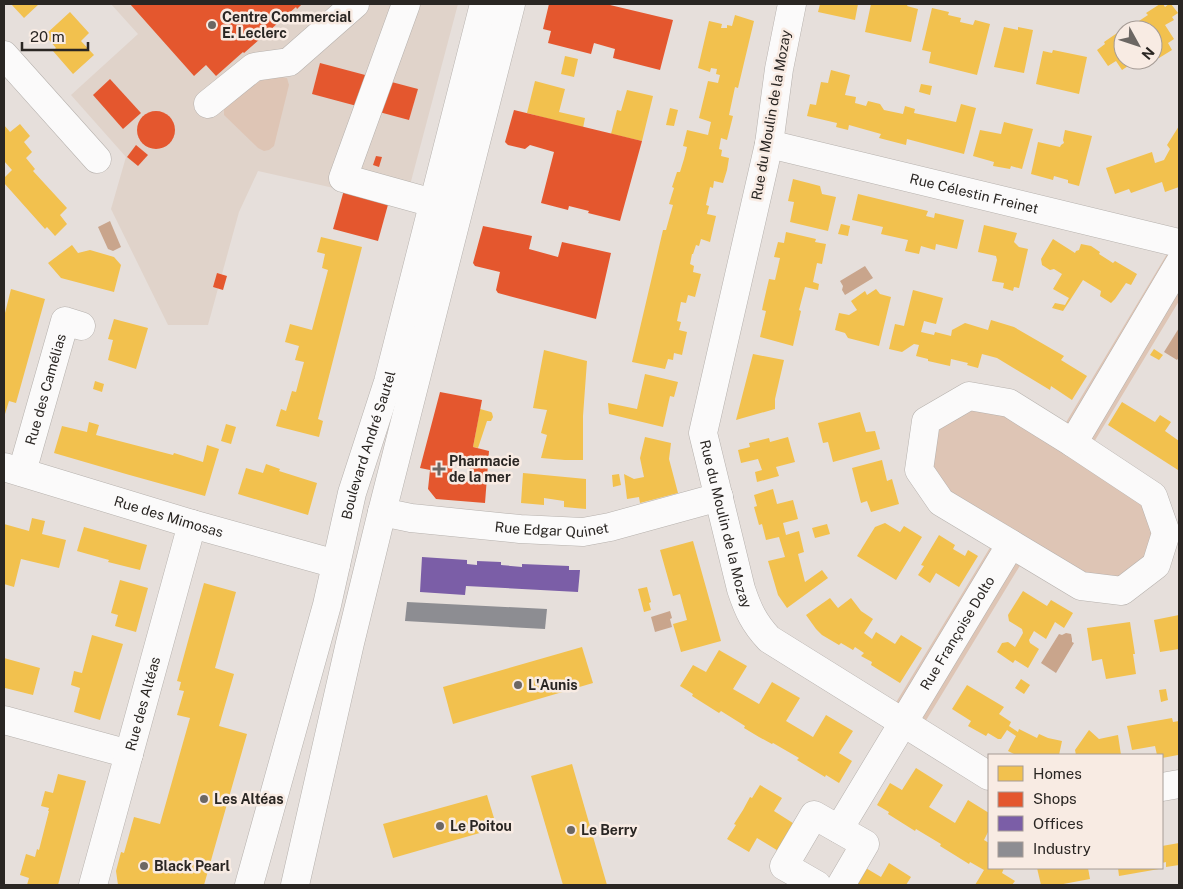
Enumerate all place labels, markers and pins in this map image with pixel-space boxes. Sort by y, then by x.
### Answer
place label: Centre Commercial E. Leclerc [222,9,352,41]
marker: Centre Commercial E. Leclerc [206,19,218,31]
place label: Pharmacie de la mer [449,453,520,485]
marker: Pharmacie de la mer [433,463,445,475]
place label: L'Aunis [528,677,578,693]
marker: L'Aunis [512,679,524,691]
place label: Les Altéas [214,791,284,807]
marker: Les Altéas [198,793,210,805]
place label: Le Poitou [450,818,512,834]
marker: Le Poitou [434,820,446,832]
place label: Le Berry [581,822,638,838]
marker: Le Berry [565,824,577,836]
place label: Black Pearl [154,858,231,874]
marker: Black Pearl [138,860,150,872]

